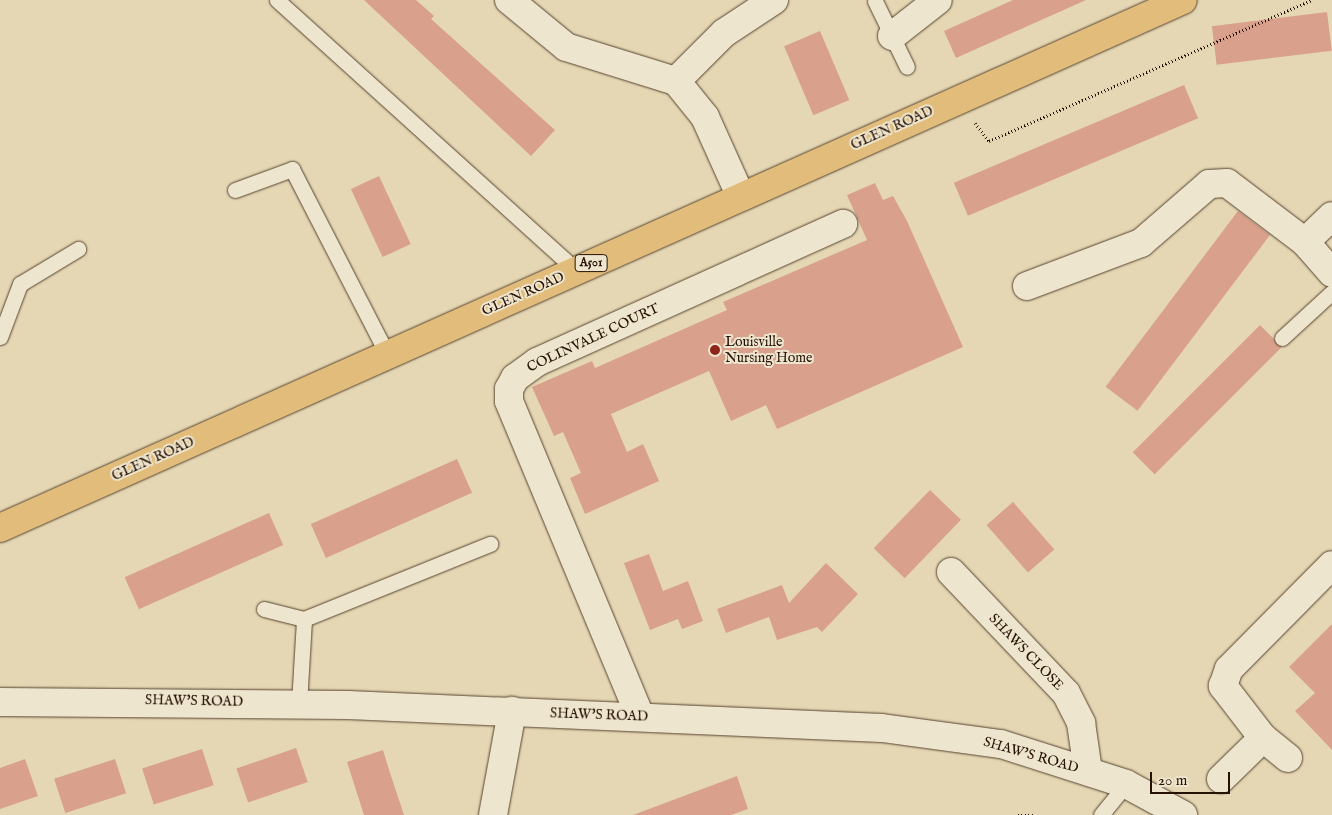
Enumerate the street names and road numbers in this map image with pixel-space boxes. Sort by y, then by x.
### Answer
street label: GLEN ROAD [848,102,936,154]
road number: A501 [574,254,608,272]
street label: GLEN ROAD [479,268,567,320]
street label: COLINVALE COURT [524,300,662,376]
street label: GLEN ROAD [109,433,197,485]
street label: SHAWS CLOSE [985,610,1067,694]
street label: SHAW'S ROAD [145,692,243,710]
street label: SHAW'S ROAD [550,705,648,725]
street label: SHAW'S ROAD [981,733,1081,777]

